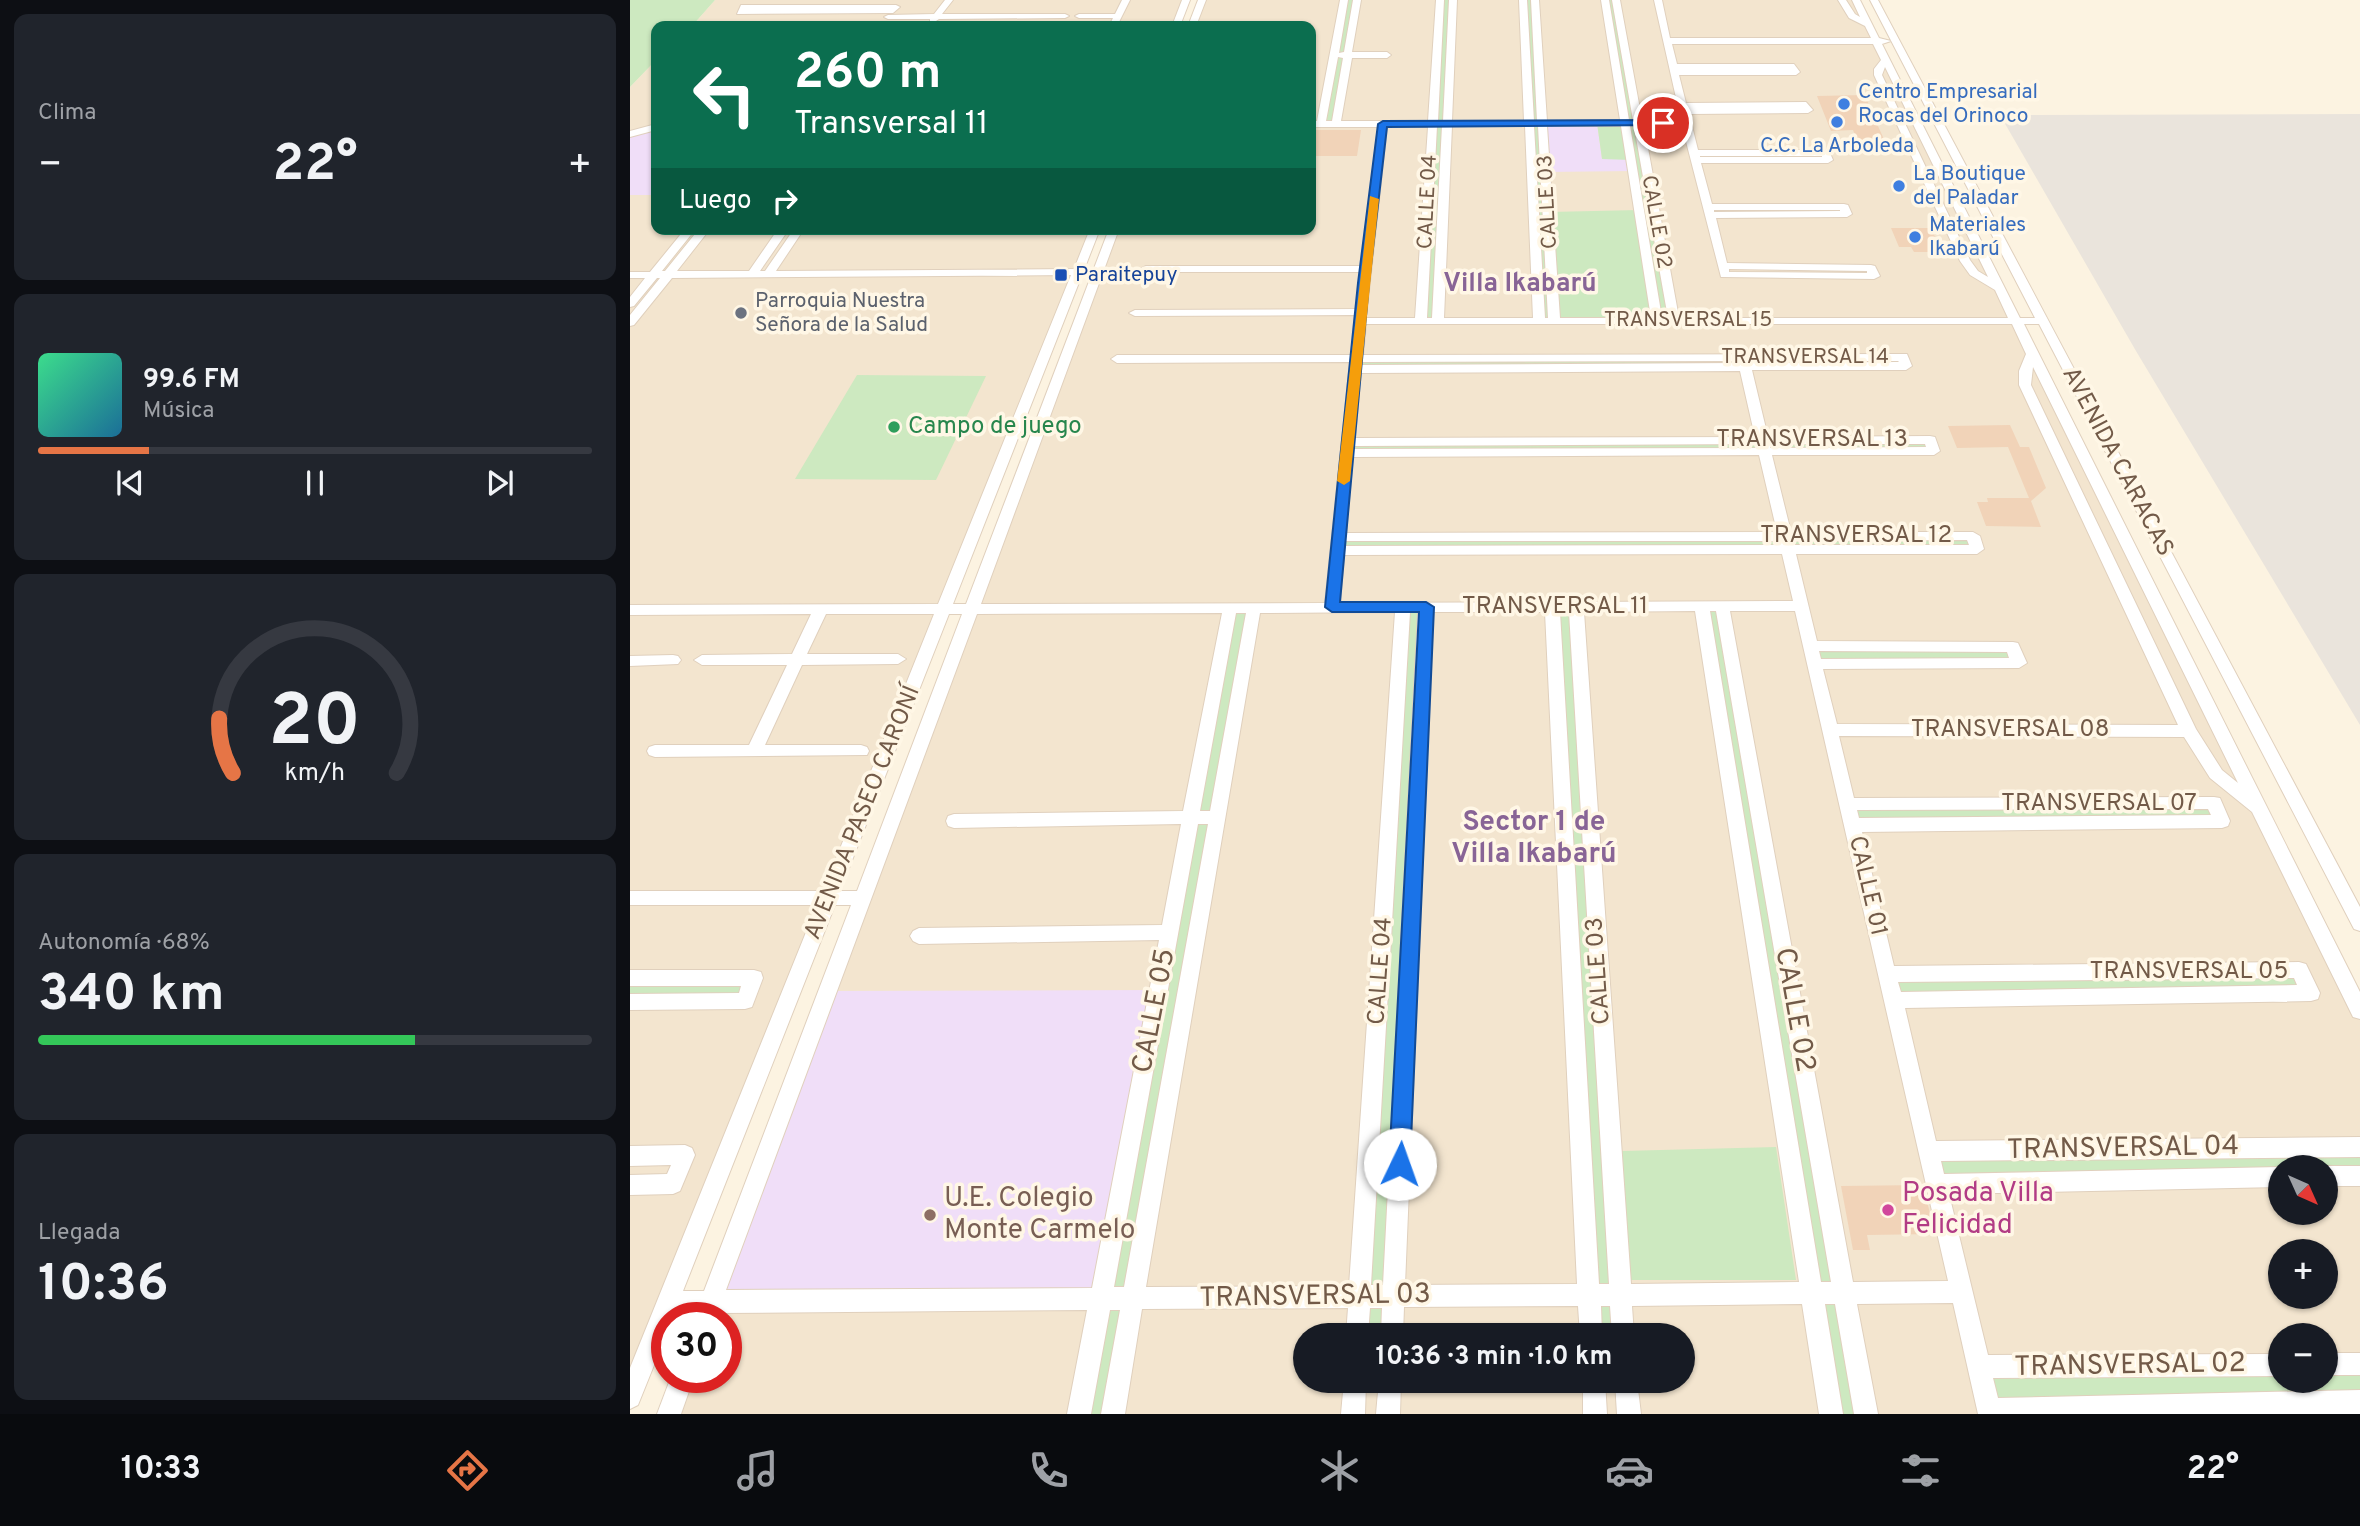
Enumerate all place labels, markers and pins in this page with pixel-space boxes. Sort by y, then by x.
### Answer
place label: Centro Empresarial Rocas del Orinoco [1858,79,2038,130]
pin [1633,93,1693,153]
marker: Centro Empresarial Rocas del Orinoco [1836,96,1852,112]
marker: C.C. La Arboleda [1829,114,1845,130]
place label: C.C. La Arboleda [1760,133,1914,160]
place label: La Boutique del Paladar [1913,161,2026,212]
marker: La Boutique del Paladar [1891,178,1907,194]
place label: Materiales Ikabarú [1929,212,2026,263]
marker: Materiales Ikabarú [1907,229,1923,245]
place label: Paraitepuy [1075,262,1178,289]
marker: Paraitepuy [1053,267,1069,283]
place label: Parroquia Nuestra Señora de la Salud [755,288,928,339]
marker: Parroquia Nuestra Señora de la Salud [733,305,749,321]
place label: Campo de juego [908,412,1082,442]
marker: Campo de juego [886,419,902,435]
place label: Posada Villa Felicidad [1902,1176,2054,1244]
place label: U.E. Colegio Monte Carmelo [944,1181,1135,1249]
marker: Posada Villa Felicidad [1880,1202,1896,1218]
marker: U.E. Colegio Monte Carmelo [922,1207,938,1223]

